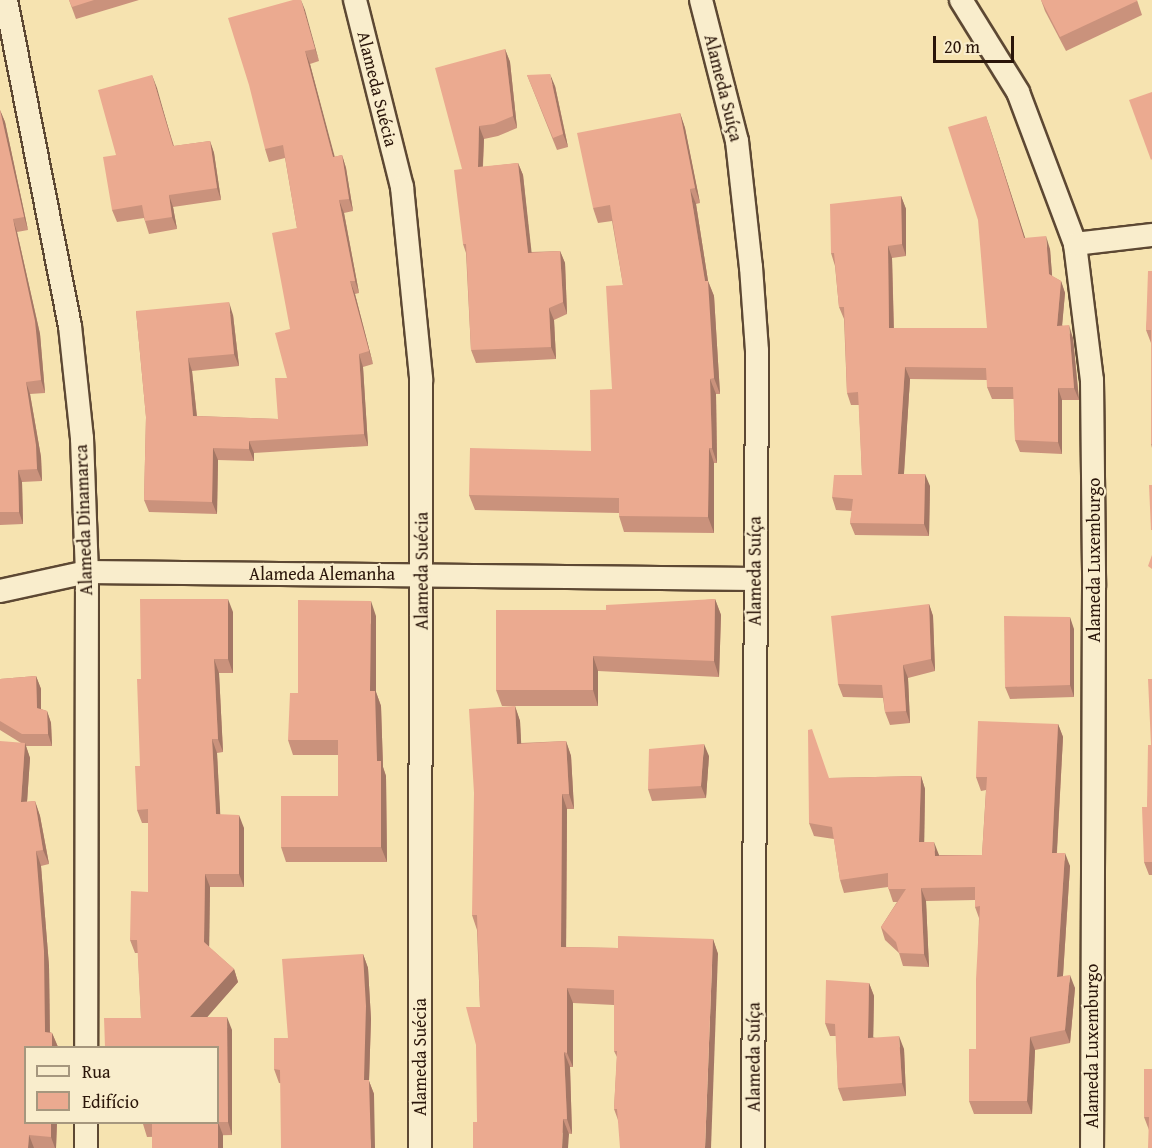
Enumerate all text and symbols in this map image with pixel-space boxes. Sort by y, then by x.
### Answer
scale bar [936,24,1017,62]
street label: Alameda Suécia [352,29,402,149]
street label: Alameda Suíça [699,32,747,144]
text: 20 m [944,33,980,60]
street label: Alameda Dinamarca [71,444,97,596]
street label: Alameda Luxemburgo [1083,478,1105,642]
street label: Alameda Suécia [411,512,433,630]
street label: Alameda Suíça [744,516,766,626]
street label: Alameda Alemanha [249,563,395,585]
street label: Alameda Luxemburgo [1081,964,1103,1128]
street label: Alameda Suécia [409,998,431,1116]
street label: Alameda Suíça [743,1002,765,1112]
legend [24,1046,219,1124]
text: Rua [82,1058,111,1085]
text: Edifício [82,1088,139,1115]

